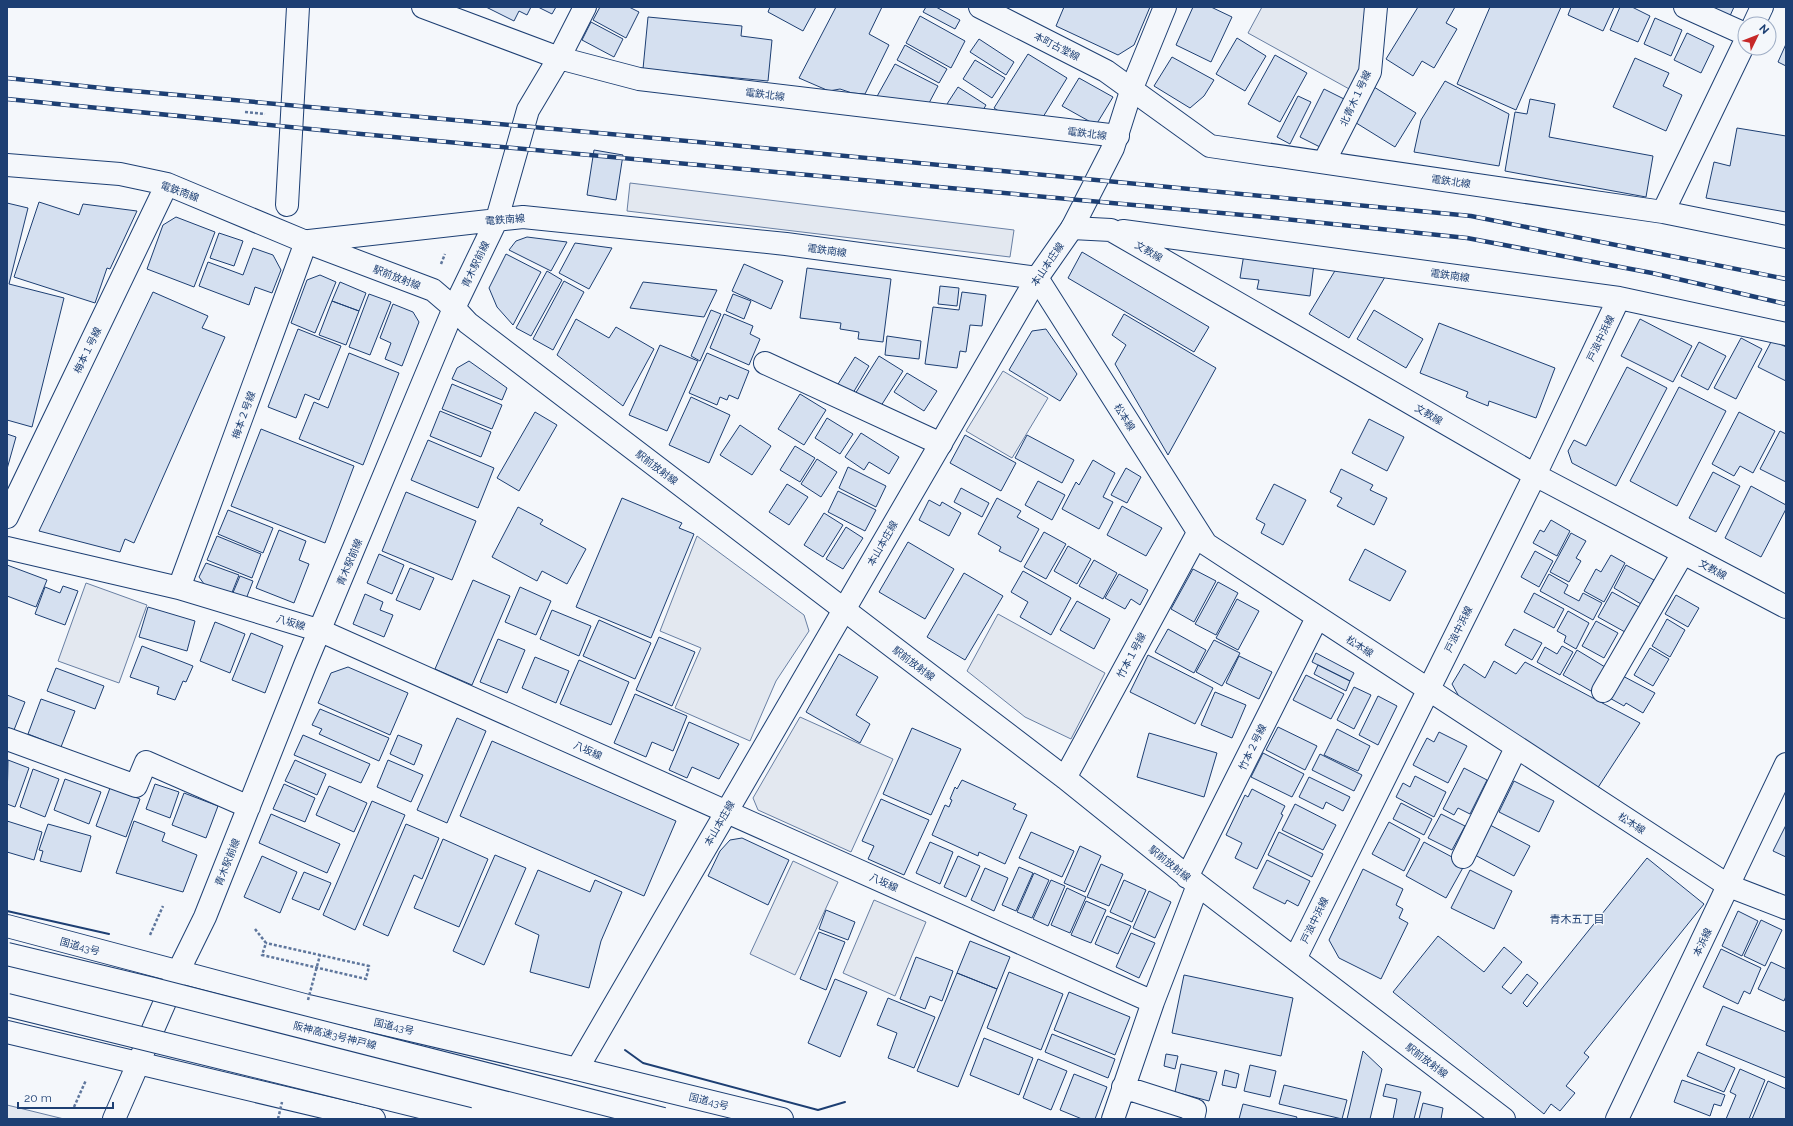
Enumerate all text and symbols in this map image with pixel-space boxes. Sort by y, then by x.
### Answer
north arrow [1737,16,1777,56]
text: N [1756,22,1772,37]
street label: 本町古堂線 [1032,30,1082,63]
street label: 北青木１号線 [1338,69,1373,128]
street label: 電鉄北線 [744,87,785,102]
street label: 電鉄北線 [1066,126,1107,141]
street label: 電鉄北線 [1430,173,1472,190]
street label: 電鉄南線 [159,179,201,203]
street label: 電鉄南線 [485,213,525,226]
street label: 青木駅前線 [460,239,491,289]
street label: 文教線 [1133,239,1164,264]
street label: 本山本庄線 [1029,240,1066,288]
street label: 電鉄南線 [806,242,848,259]
street label: 駅前放射線 [372,263,422,292]
street label: 電鉄南線 [1429,267,1471,284]
street label: 戸浪中浜線 [1585,313,1616,363]
street label: 梅本１号線 [72,325,103,375]
street label: 梅本２号線 [230,390,257,441]
street label: 松本線 [1112,402,1137,433]
street label: 文教線 [1413,402,1444,427]
street label: 駅前放射線 [633,448,680,487]
street label: 本山本庄線 [865,519,900,568]
street label: 青木駅前線 [335,537,364,587]
street label: 文教線 [1697,558,1729,581]
street label: 戸浪中浜線 [1443,604,1474,654]
street label: 八坂線 [275,613,307,632]
street label: 竹本１号線 [1115,631,1148,680]
street label: 松本線 [1344,634,1375,659]
street label: 駅前放射線 [890,644,937,683]
street label: 竹本２号線 [1237,722,1268,772]
street label: 八坂線 [572,739,604,762]
street label: 本山本庄線 [702,799,737,848]
street label: 松本線 [1616,811,1647,836]
street label: 青木駅前線 [213,837,242,887]
street label: 駅前放射線 [1147,843,1193,883]
street label: 八坂線 [868,871,900,894]
street label: 戸浪中浜線 [1299,895,1330,945]
district label: 青木五丁目 [1550,913,1605,926]
street label: 本浜線 [1691,926,1714,958]
street label: 国道43号 [59,936,101,957]
street label: 国道43号 [373,1017,415,1036]
street label: 阪神高速3号神戸線 [292,1020,378,1051]
street label: 駅前放射線 [1403,1041,1450,1080]
scale bar [18,1084,113,1110]
text: 20 m [24,1091,52,1105]
street label: 国道43号 [688,1091,730,1112]

